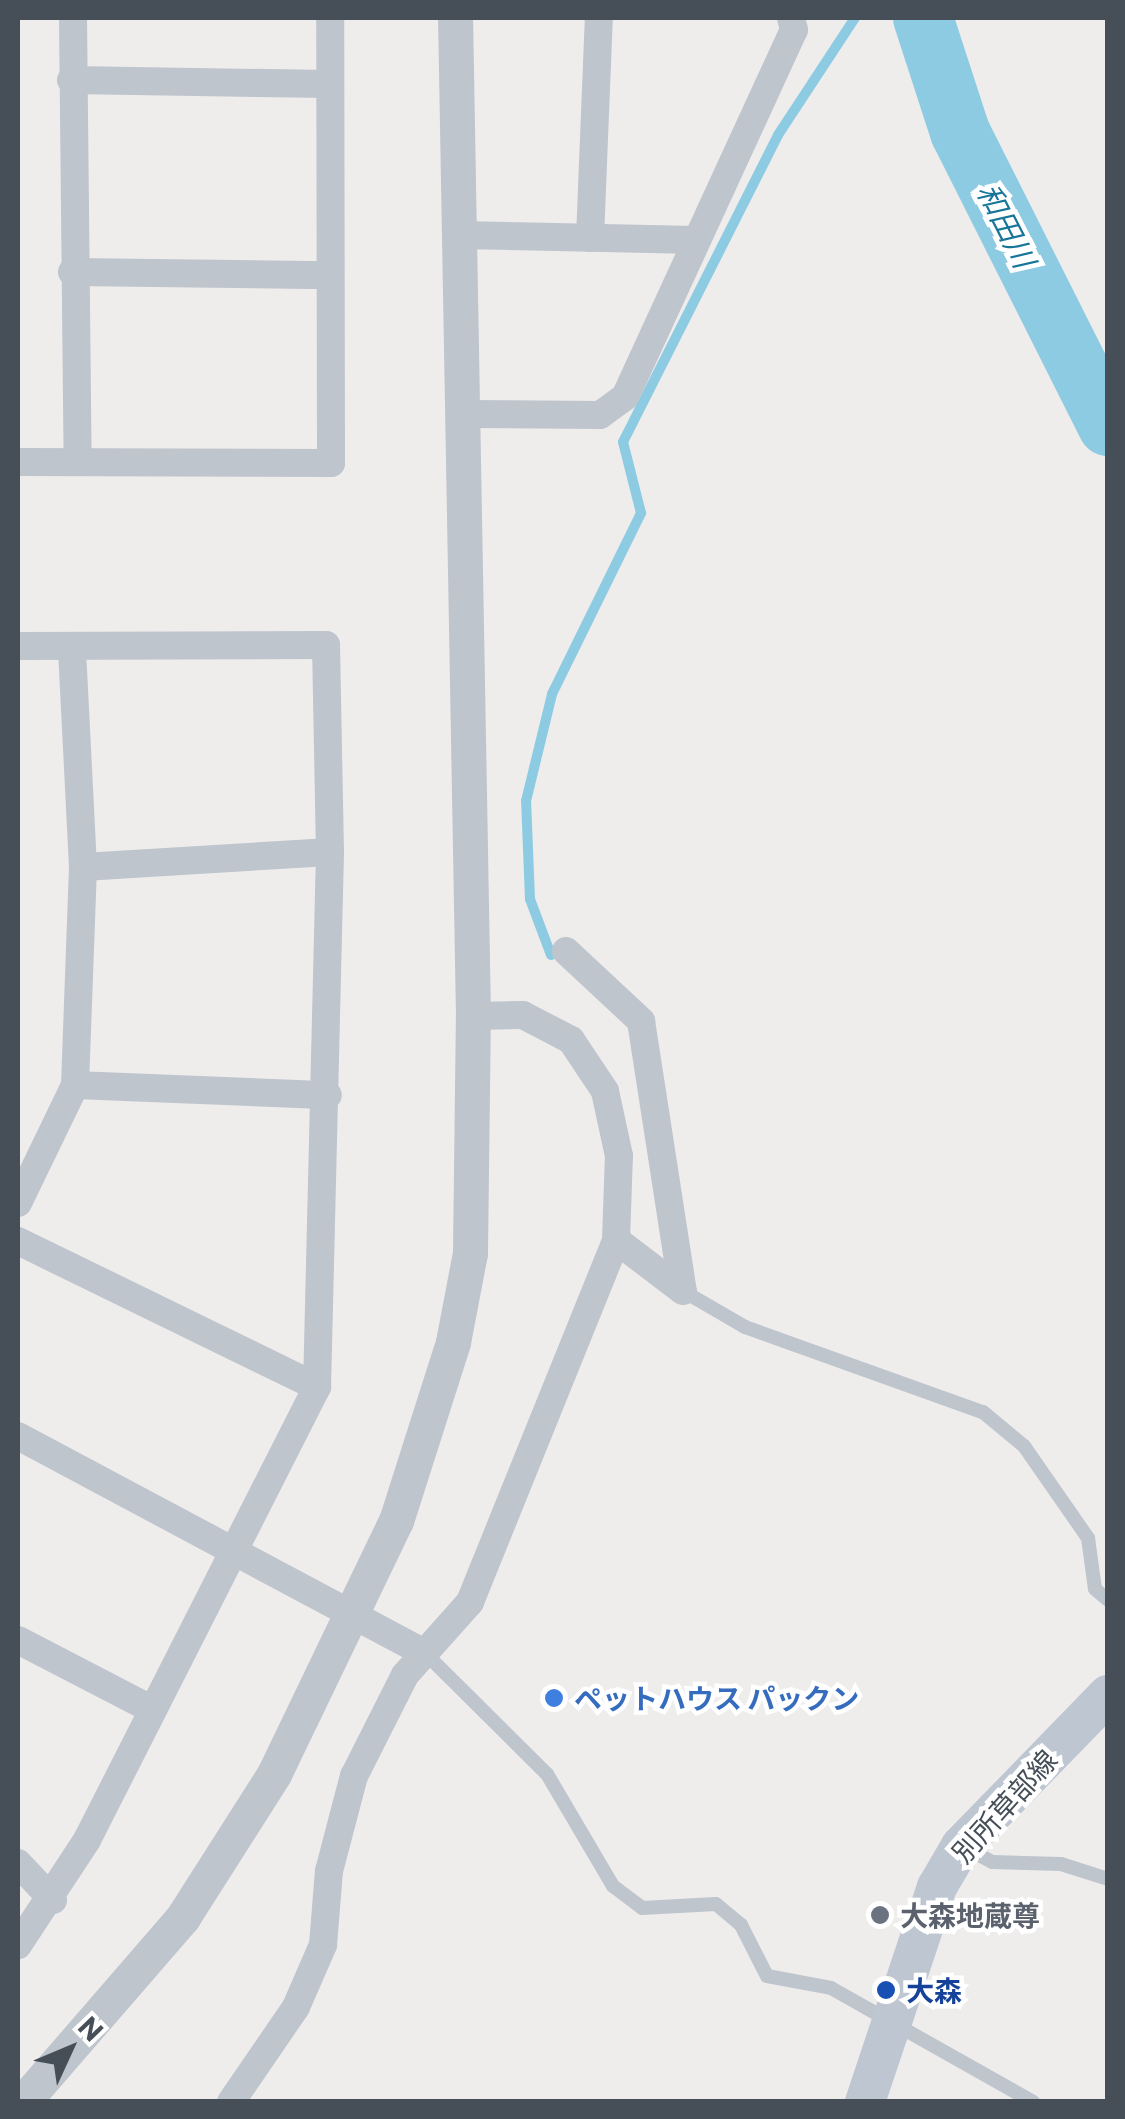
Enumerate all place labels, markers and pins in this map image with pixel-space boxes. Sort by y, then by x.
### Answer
place label: ペットハウス パックン [574,1681,859,1715]
marker: ペットハウス パックン [543,1687,565,1709]
place label: 大森地蔵尊 [900,1898,1040,1932]
marker: 大森地蔵尊 [869,1904,891,1926]
place label: 大森 [906,1973,962,2007]
marker: 大森 [875,1979,897,2001]

